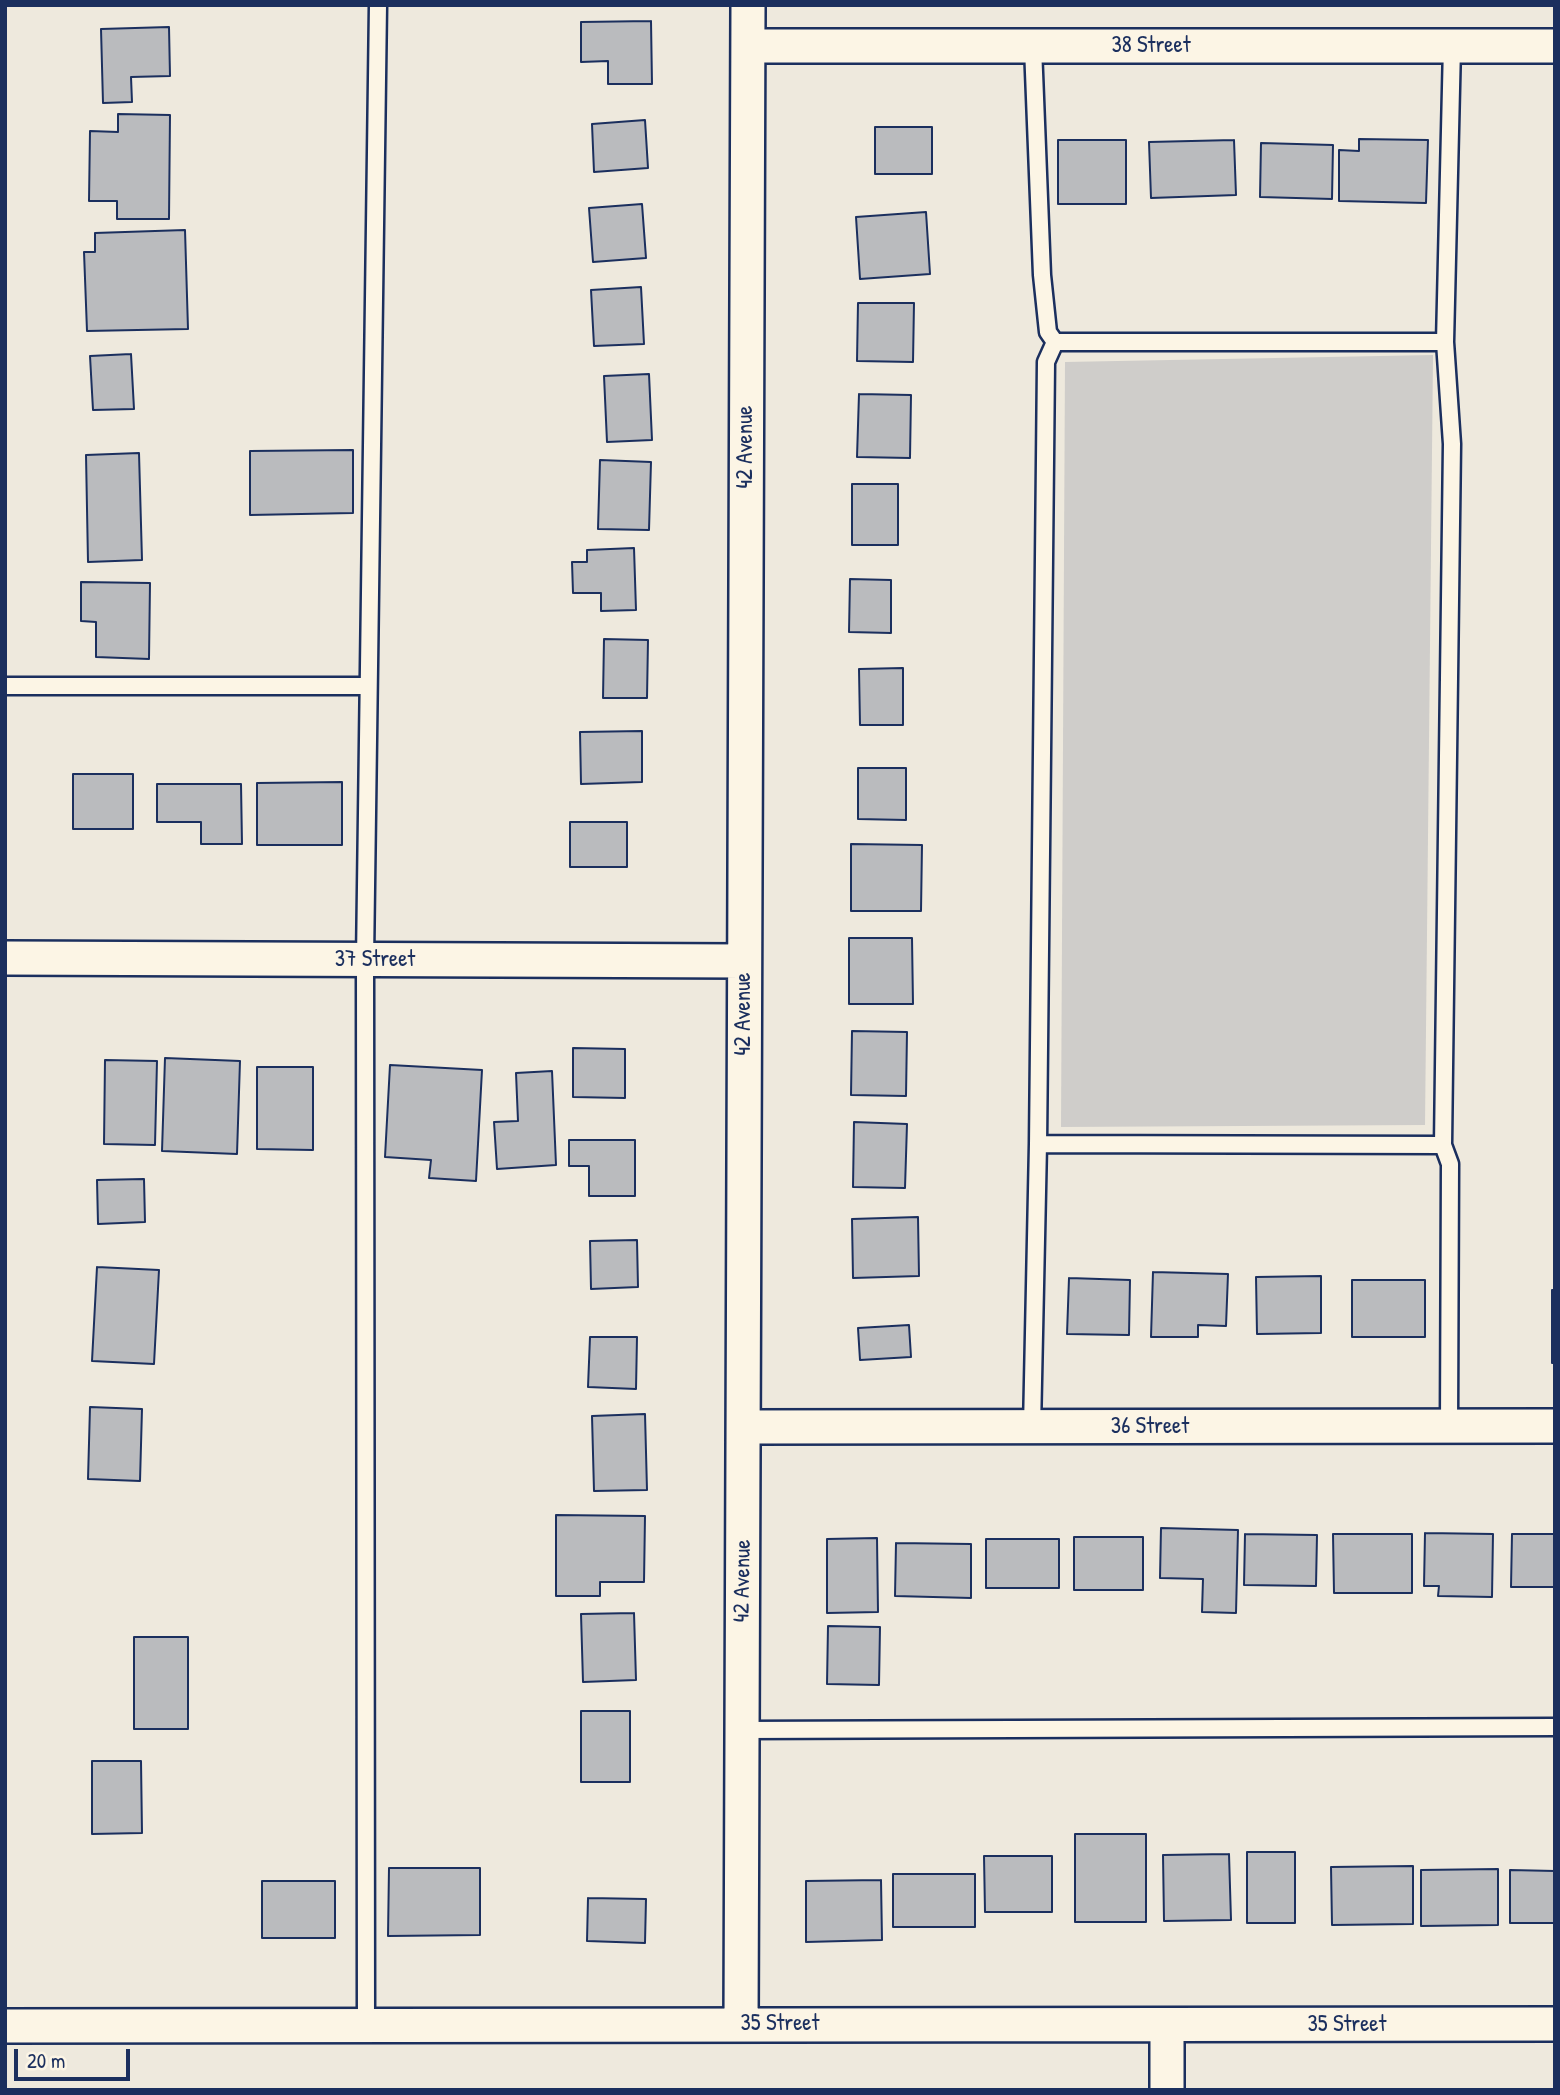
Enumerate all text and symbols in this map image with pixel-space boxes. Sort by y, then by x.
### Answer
street label: 38 Street [1111,32,1191,60]
street label: 42 Avenue [732,405,760,489]
street label: 37 Street [335,946,415,974]
street label: 42 Avenue [730,972,758,1056]
street label: 36 Street [1111,1413,1189,1441]
street label: 42 Avenue [728,1539,758,1623]
street label: 35 Street [741,2010,819,2038]
street label: 35 Street [1308,2011,1386,2039]
scale bar [18,2036,133,2080]
text: 20 m [27,2046,65,2075]

